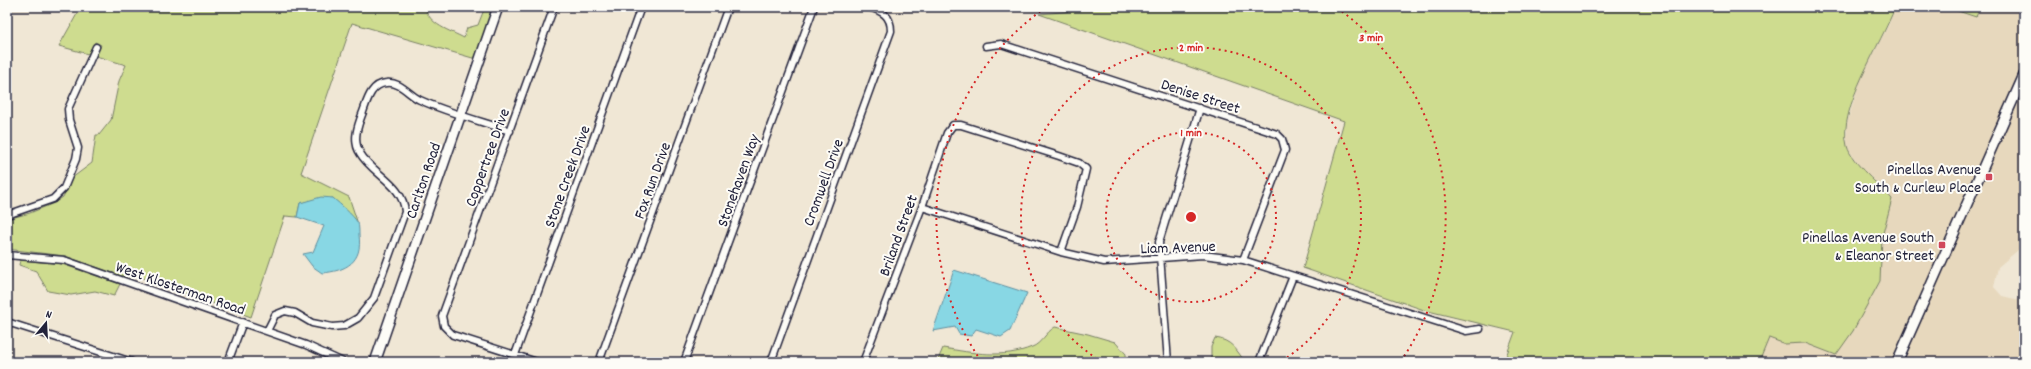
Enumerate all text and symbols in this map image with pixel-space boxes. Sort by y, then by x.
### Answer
text: 3 min [1359,30,1383,47]
text: 2 min [1179,40,1203,57]
street label: Denise Street [1158,74,1243,121]
street label: Coppertree Drive [460,105,517,210]
street label: Stone Creek Drive [539,123,597,231]
text: 1 min [1180,125,1202,142]
street label: Stonehaven Way [712,131,767,230]
street label: Cromwell Drive [798,136,851,230]
street label: Fox Run Drive [629,139,678,223]
street label: Carlton Road [401,140,448,222]
place label: Pinellas Avenue South & Curlew Place [1855,159,1981,200]
marker: Pinellas Avenue South & Curlew Place [1984,172,1994,182]
street label: Briland Street [874,192,925,280]
centre of rings [1184,210,1198,224]
place label: Pinellas Avenue South & Eleanor Street [1802,227,1934,268]
street label: Liam Avenue [1140,236,1216,261]
marker: Pinellas Avenue South & Eleanor Street [1937,240,1947,250]
street label: West Klosterman Road [112,256,248,322]
north arrow [26,303,66,343]
text: N [43,307,54,324]

